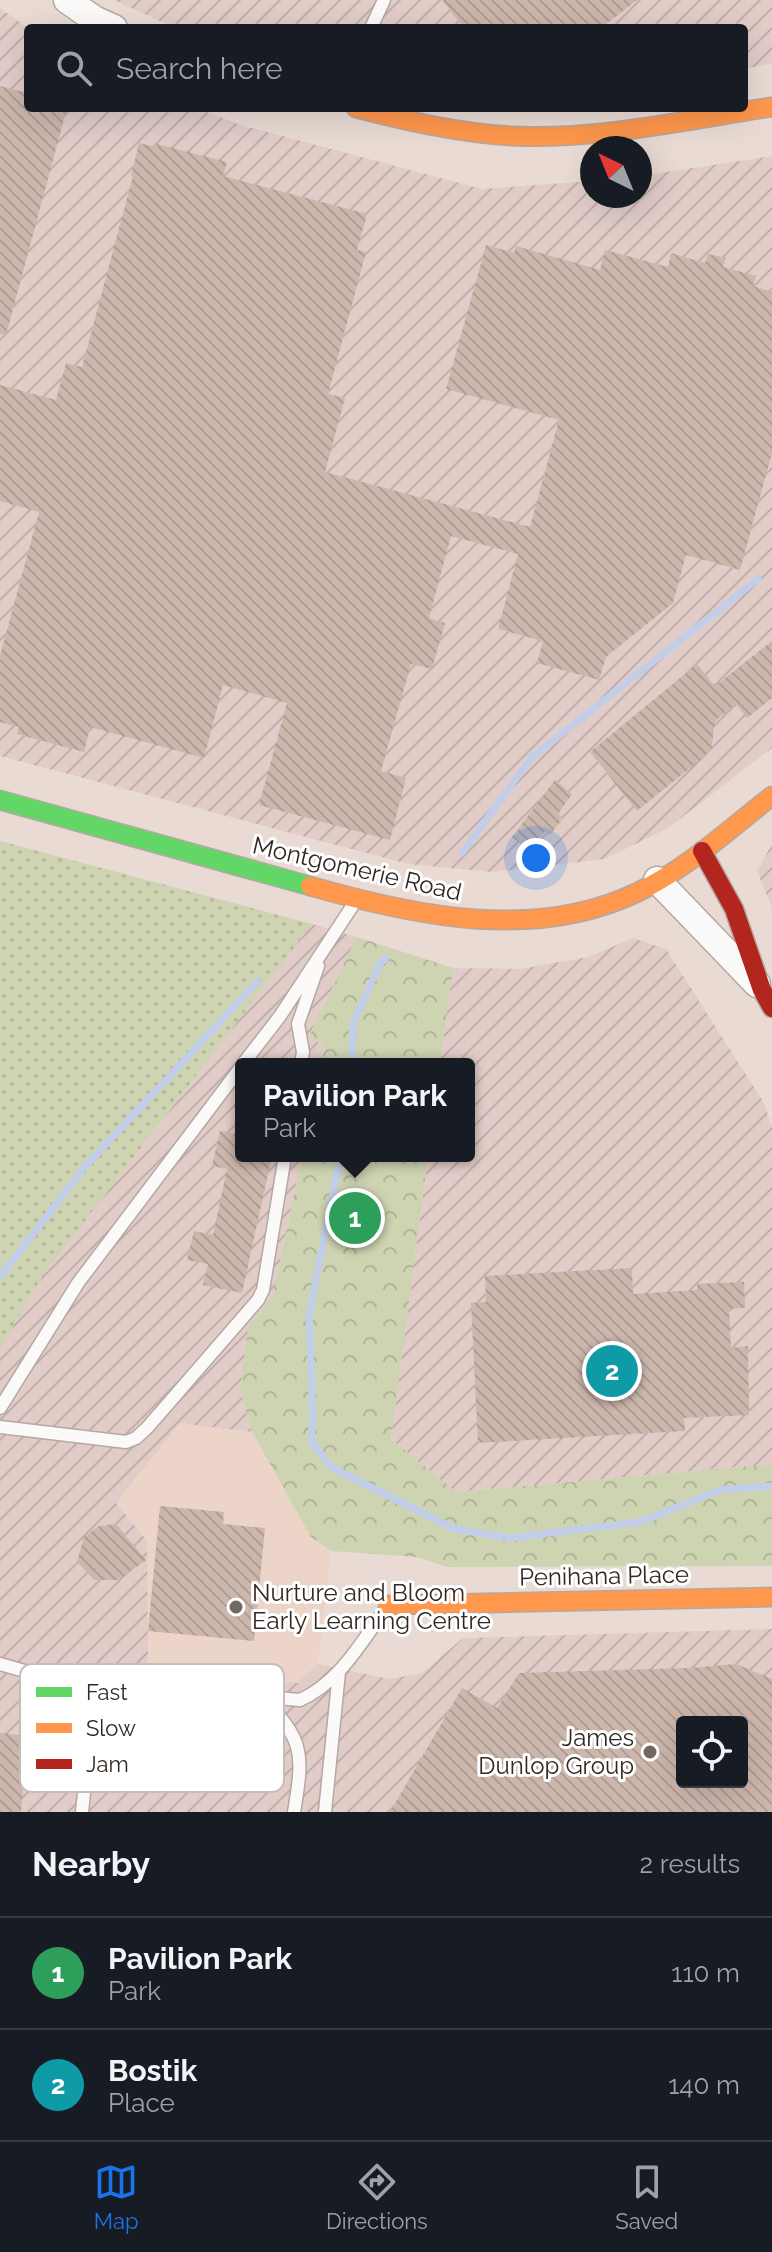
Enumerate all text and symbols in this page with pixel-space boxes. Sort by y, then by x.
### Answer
search box [24,24,748,112]
icon: search [52,46,96,90]
text: Search here [116,51,283,86]
north arrow [580,136,652,208]
street label: Montgomerie Road [250,830,464,907]
your location [516,838,556,878]
popup [235,1058,475,1162]
text: Pavilion Park [263,1078,447,1113]
text: Park [263,1113,316,1143]
pin: 1 [329,1188,381,1248]
pin: 2 [586,1341,638,1401]
street label: Penihana Place [519,1560,689,1591]
place label: Nurture and Bloom Early Learning Centre [252,1578,491,1635]
marker: Nurture and Bloom Early Learning Centre [227,1598,245,1616]
legend [20,1664,284,1792]
text: Fast [86,1679,128,1705]
text: Slow [86,1715,136,1741]
map controls [676,1716,748,1788]
button: locate [676,1716,748,1788]
place label: James Dunlop Group [478,1723,634,1780]
marker: James Dunlop Group [641,1743,659,1761]
text: Jam [86,1751,129,1777]
text: Nearby [32,1844,150,1884]
text: 2 results [640,1849,740,1879]
text: Pavilion Park [108,1941,292,1976]
text: 1 [52,1958,64,1988]
text: 110 m [671,1958,740,1988]
text: Park [108,1976,161,2006]
text: Bostik [108,2053,197,2088]
text: 2 [51,2070,65,2100]
text: 140 m [668,2070,740,2100]
text: Place [108,2088,175,2118]
tab: Map [94,2160,139,2234]
tab: Directions [326,2160,428,2234]
tab: Saved [615,2160,678,2234]

